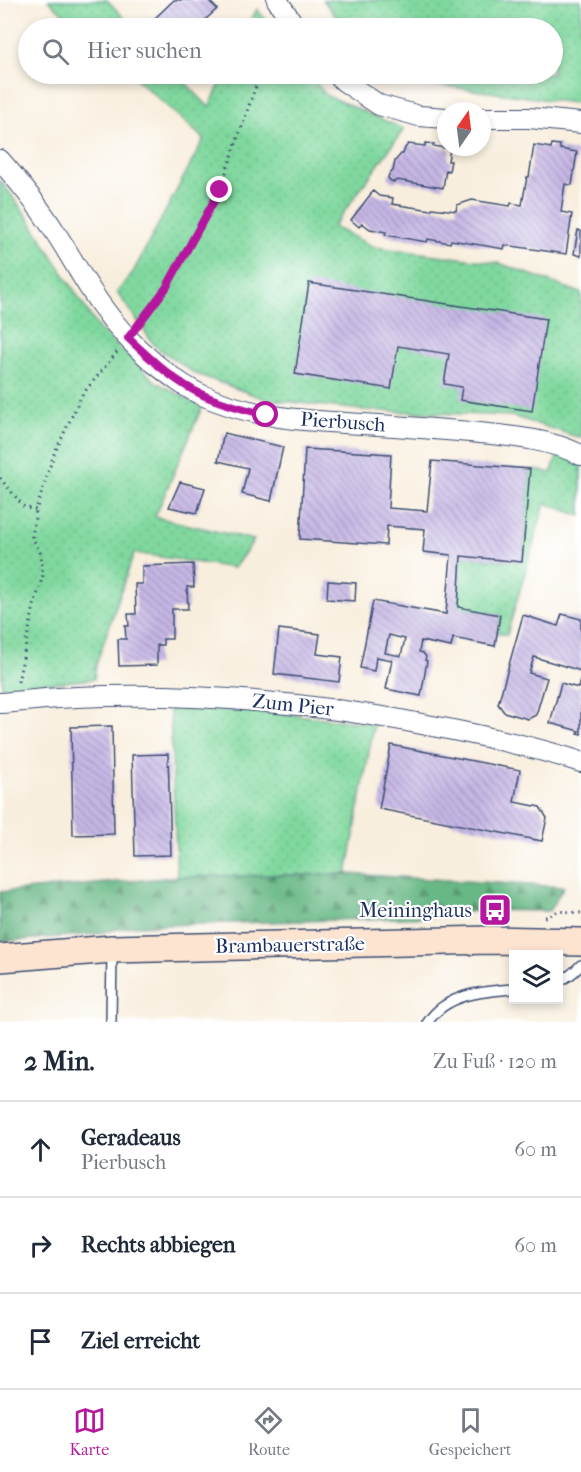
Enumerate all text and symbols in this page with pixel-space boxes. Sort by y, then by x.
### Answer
search box [18,18,563,84]
icon: search [39,35,72,68]
text: Hier suchen [87,38,202,64]
north arrow [437,102,491,156]
route end [206,176,232,202]
route start [252,401,278,427]
street label: Pierbusch [300,408,387,436]
street label: Zum Pier [251,689,335,721]
bus stop icon: Meininghaus [477,892,513,928]
place label: Meininghaus [359,899,472,922]
street label: Brambauerstraße [215,932,365,958]
map controls [509,950,563,1004]
button: layers [509,950,563,1004]
text: 2 Min. [24,1046,95,1077]
text: Zu Fuß · 120 m [433,1050,557,1073]
text: Geradeaus [81,1125,181,1151]
icon: ahead [24,1133,57,1166]
text: 60 m [514,1138,557,1161]
text: Pierbusch [81,1151,166,1174]
icon: right [24,1229,57,1262]
text: Rechts abbiegen [81,1232,236,1258]
text: 60 m [514,1234,557,1257]
icon: arrive [24,1325,57,1358]
text: Ziel erreicht [81,1328,200,1354]
tab: Karte [69,1404,109,1459]
tab: Route [248,1404,290,1459]
tab: Gespeichert [429,1404,512,1459]

